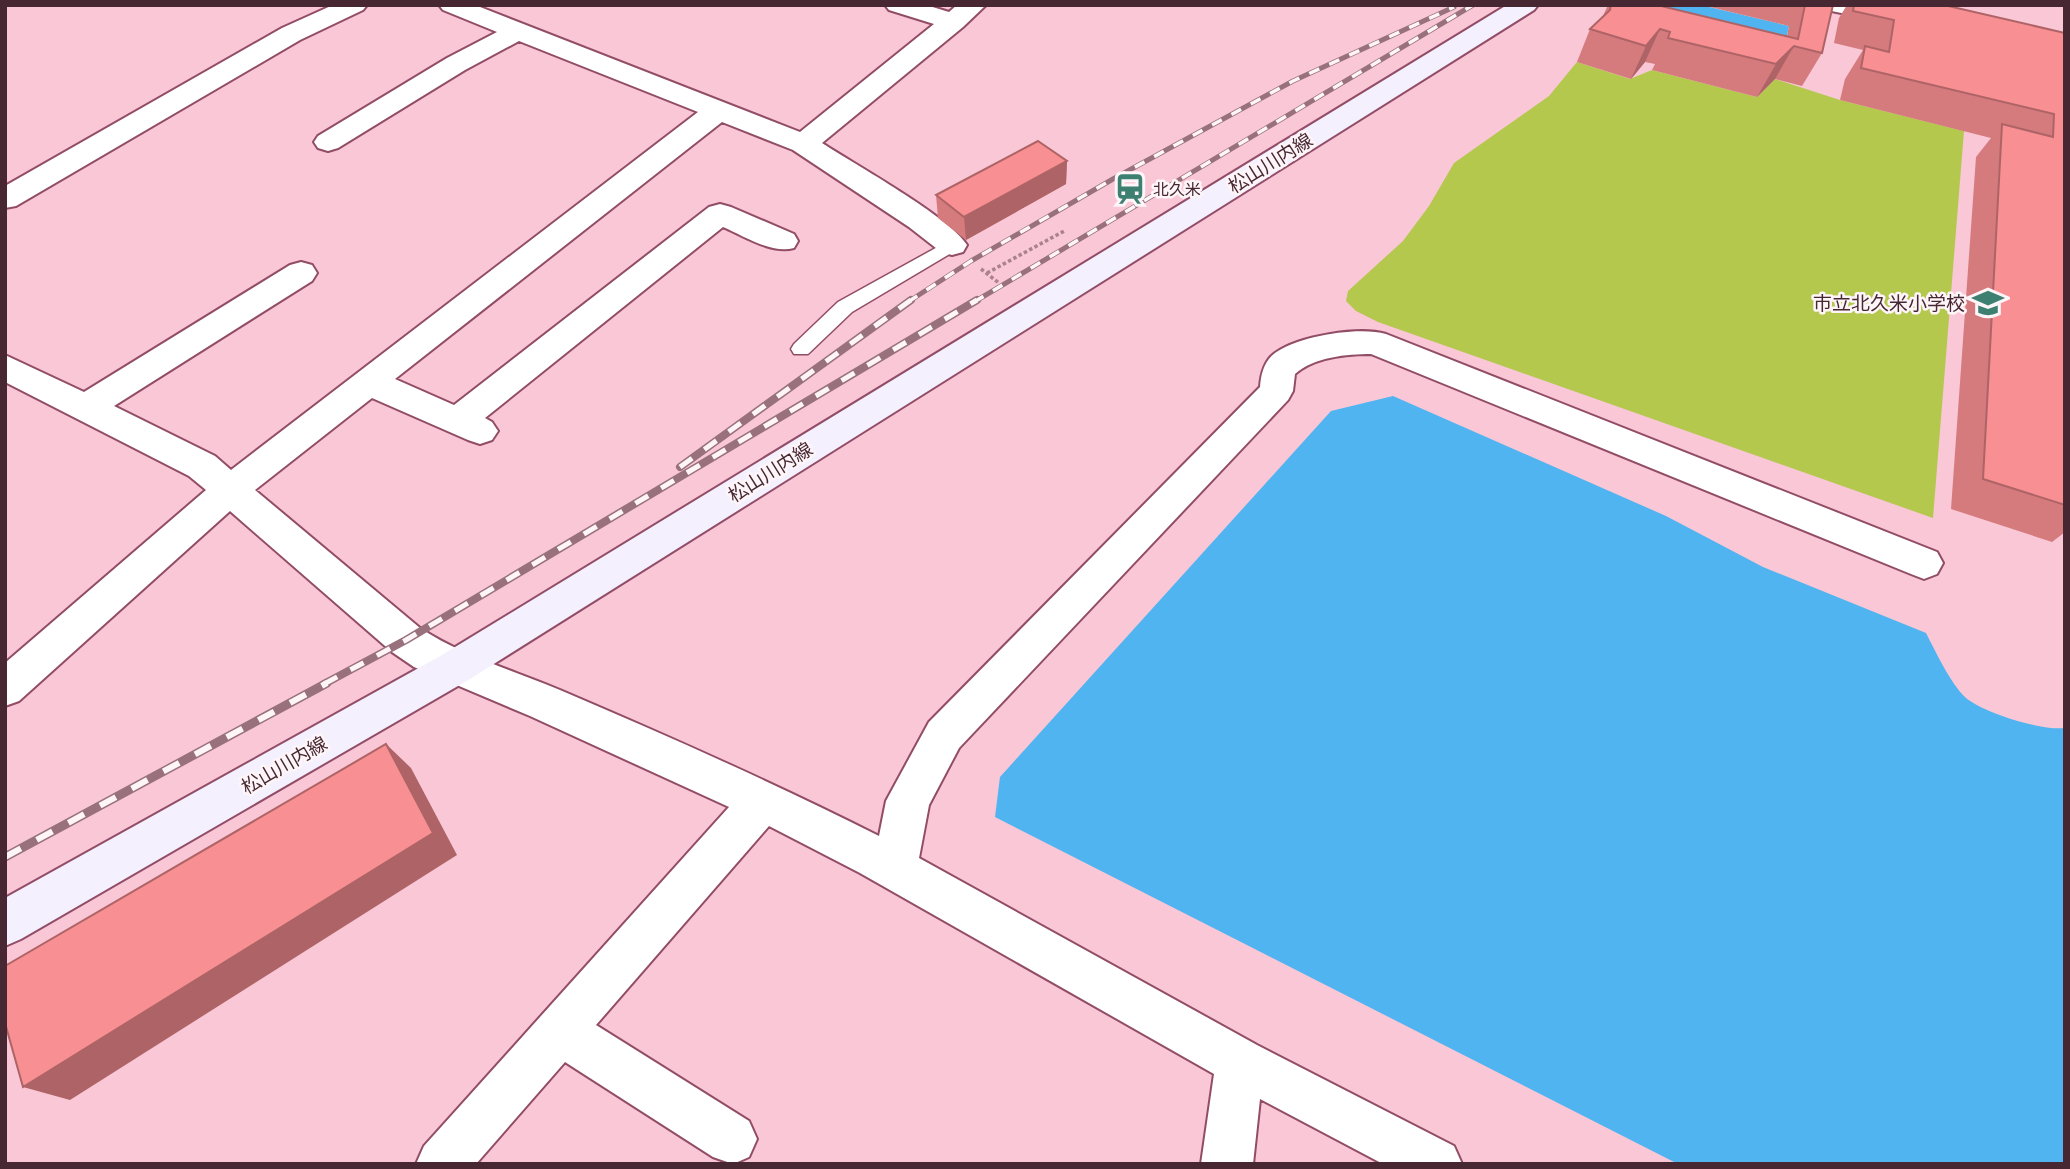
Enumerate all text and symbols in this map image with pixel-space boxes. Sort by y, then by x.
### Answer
street label: 松山川内線 [1223,128,1317,198]
station icon: 北久米 [1113,172,1147,206]
place label: 北久米 [1153,179,1201,199]
school or university icon: 市立北久米小学校 [1971,286,2005,320]
place label: 市立北久米小学校 [1813,291,1965,315]
street label: 松山川内線 [723,437,817,507]
street label: 松山川内線 [237,731,331,799]

